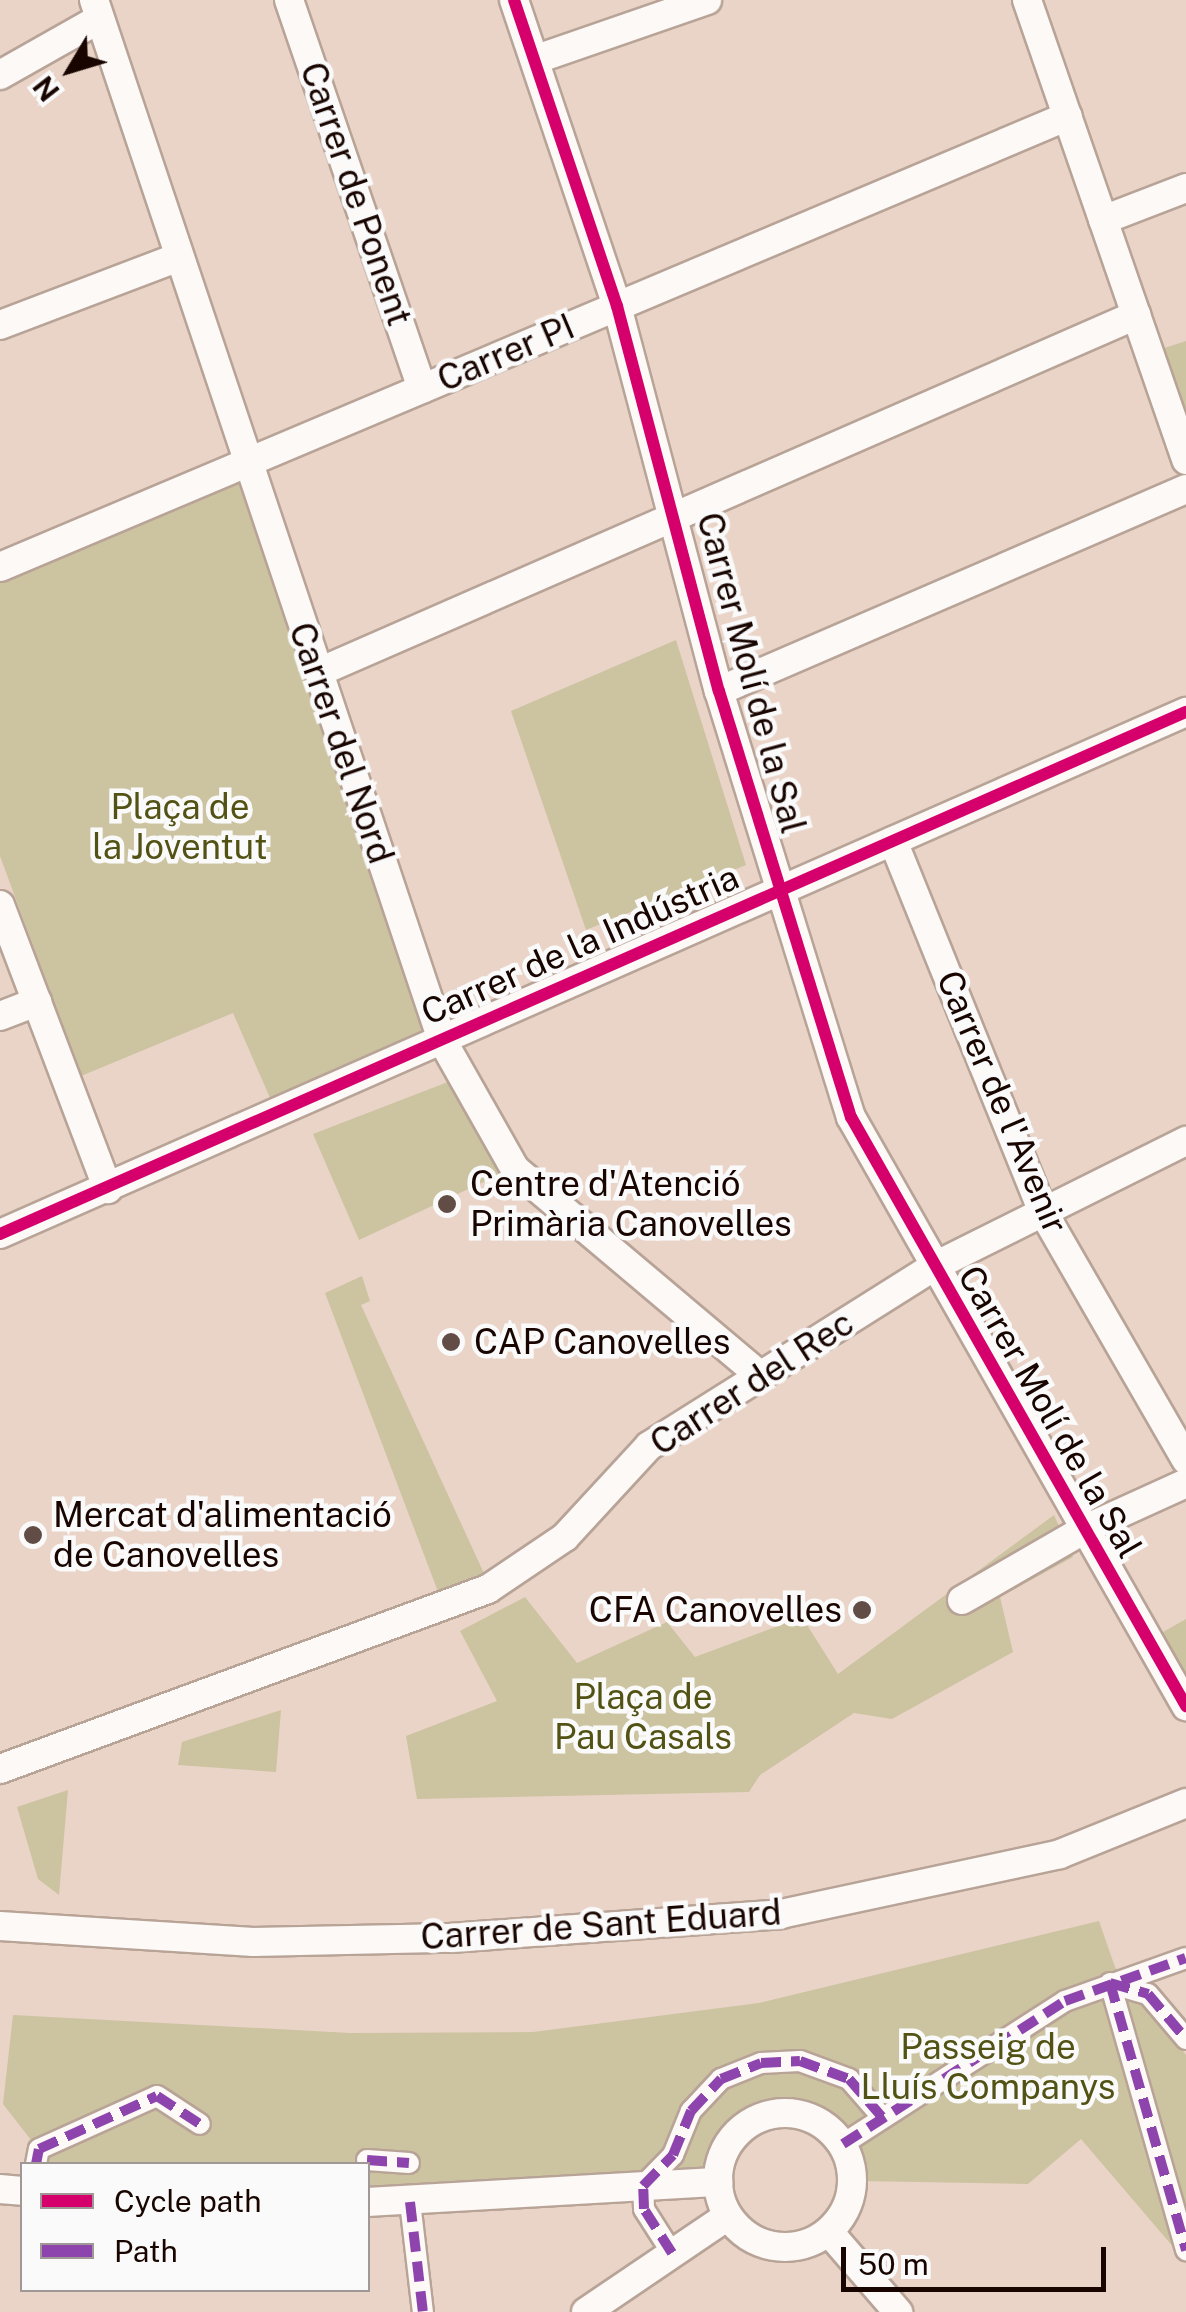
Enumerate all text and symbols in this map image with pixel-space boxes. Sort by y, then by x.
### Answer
north arrow [20,20,120,120]
street label: Carrer de Ponent [291,57,421,331]
text: N [26,70,66,108]
street label: Carrer PI [431,305,581,401]
street label: Carrer Molí de la Sal [688,508,814,838]
street label: Carrer del Nord [280,617,402,869]
park label: Plaça de la Joventut [92,786,268,868]
street label: Carrer de la Indústria [414,856,746,1034]
street label: Carrer de l'Avenir [928,964,1076,1240]
place label: Centre d'Atenció Primària Canovelles [470,1163,792,1245]
marker: Centre d'Atenció Primària Canovelles [434,1191,460,1217]
street label: Carrer Molí de la Sal [949,1258,1151,1566]
street label: Carrer del Rec [642,1302,862,1464]
place label: CAP Canovelles [474,1321,730,1363]
marker: CAP Canovelles [438,1329,464,1355]
place label: Mercat d'alimentació de Canovelles [53,1494,392,1576]
marker: Mercat d'alimentació de Canovelles [22,1524,44,1546]
place label: CFA Canovelles [589,1589,842,1631]
marker: CFA Canovelles [851,1599,873,1621]
park label: Plaça de Pau Casals [554,1676,732,1758]
street label: Carrer de Sant Eduard [419,1891,783,1959]
park label: Passeig de Lluís Companys [860,2026,1116,2108]
legend [20,2162,370,2292]
text: Cycle path [114,2183,262,2219]
scale bar [846,2227,1111,2289]
text: Path [114,2233,178,2269]
text: 50 m [858,2246,929,2282]

